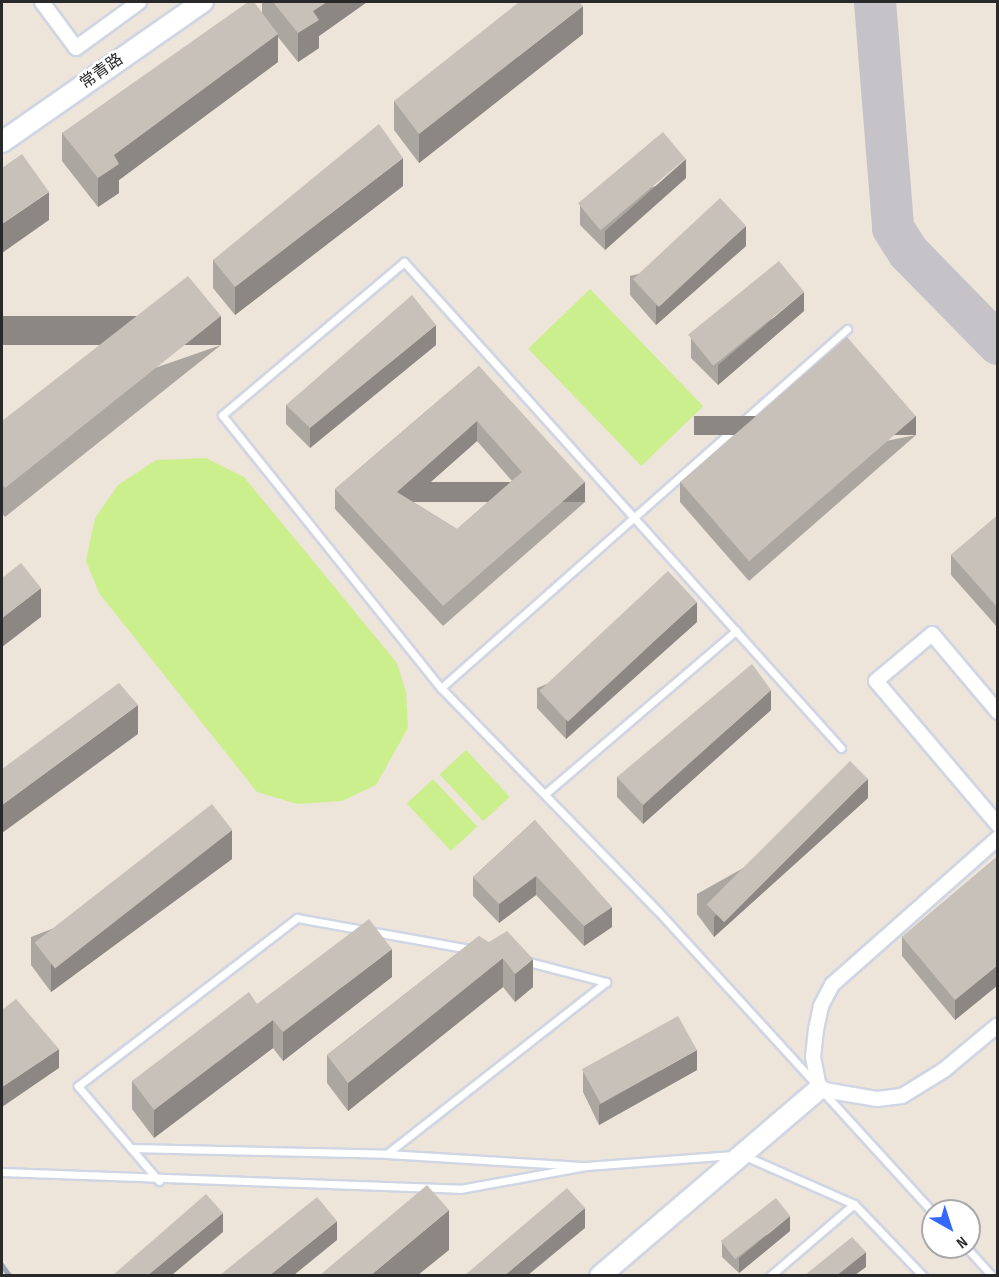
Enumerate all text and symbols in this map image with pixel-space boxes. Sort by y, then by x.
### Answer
street label: 常青路 [77,50,127,94]
north arrow [921,1199,981,1259]
text: N [952,1232,971,1252]

